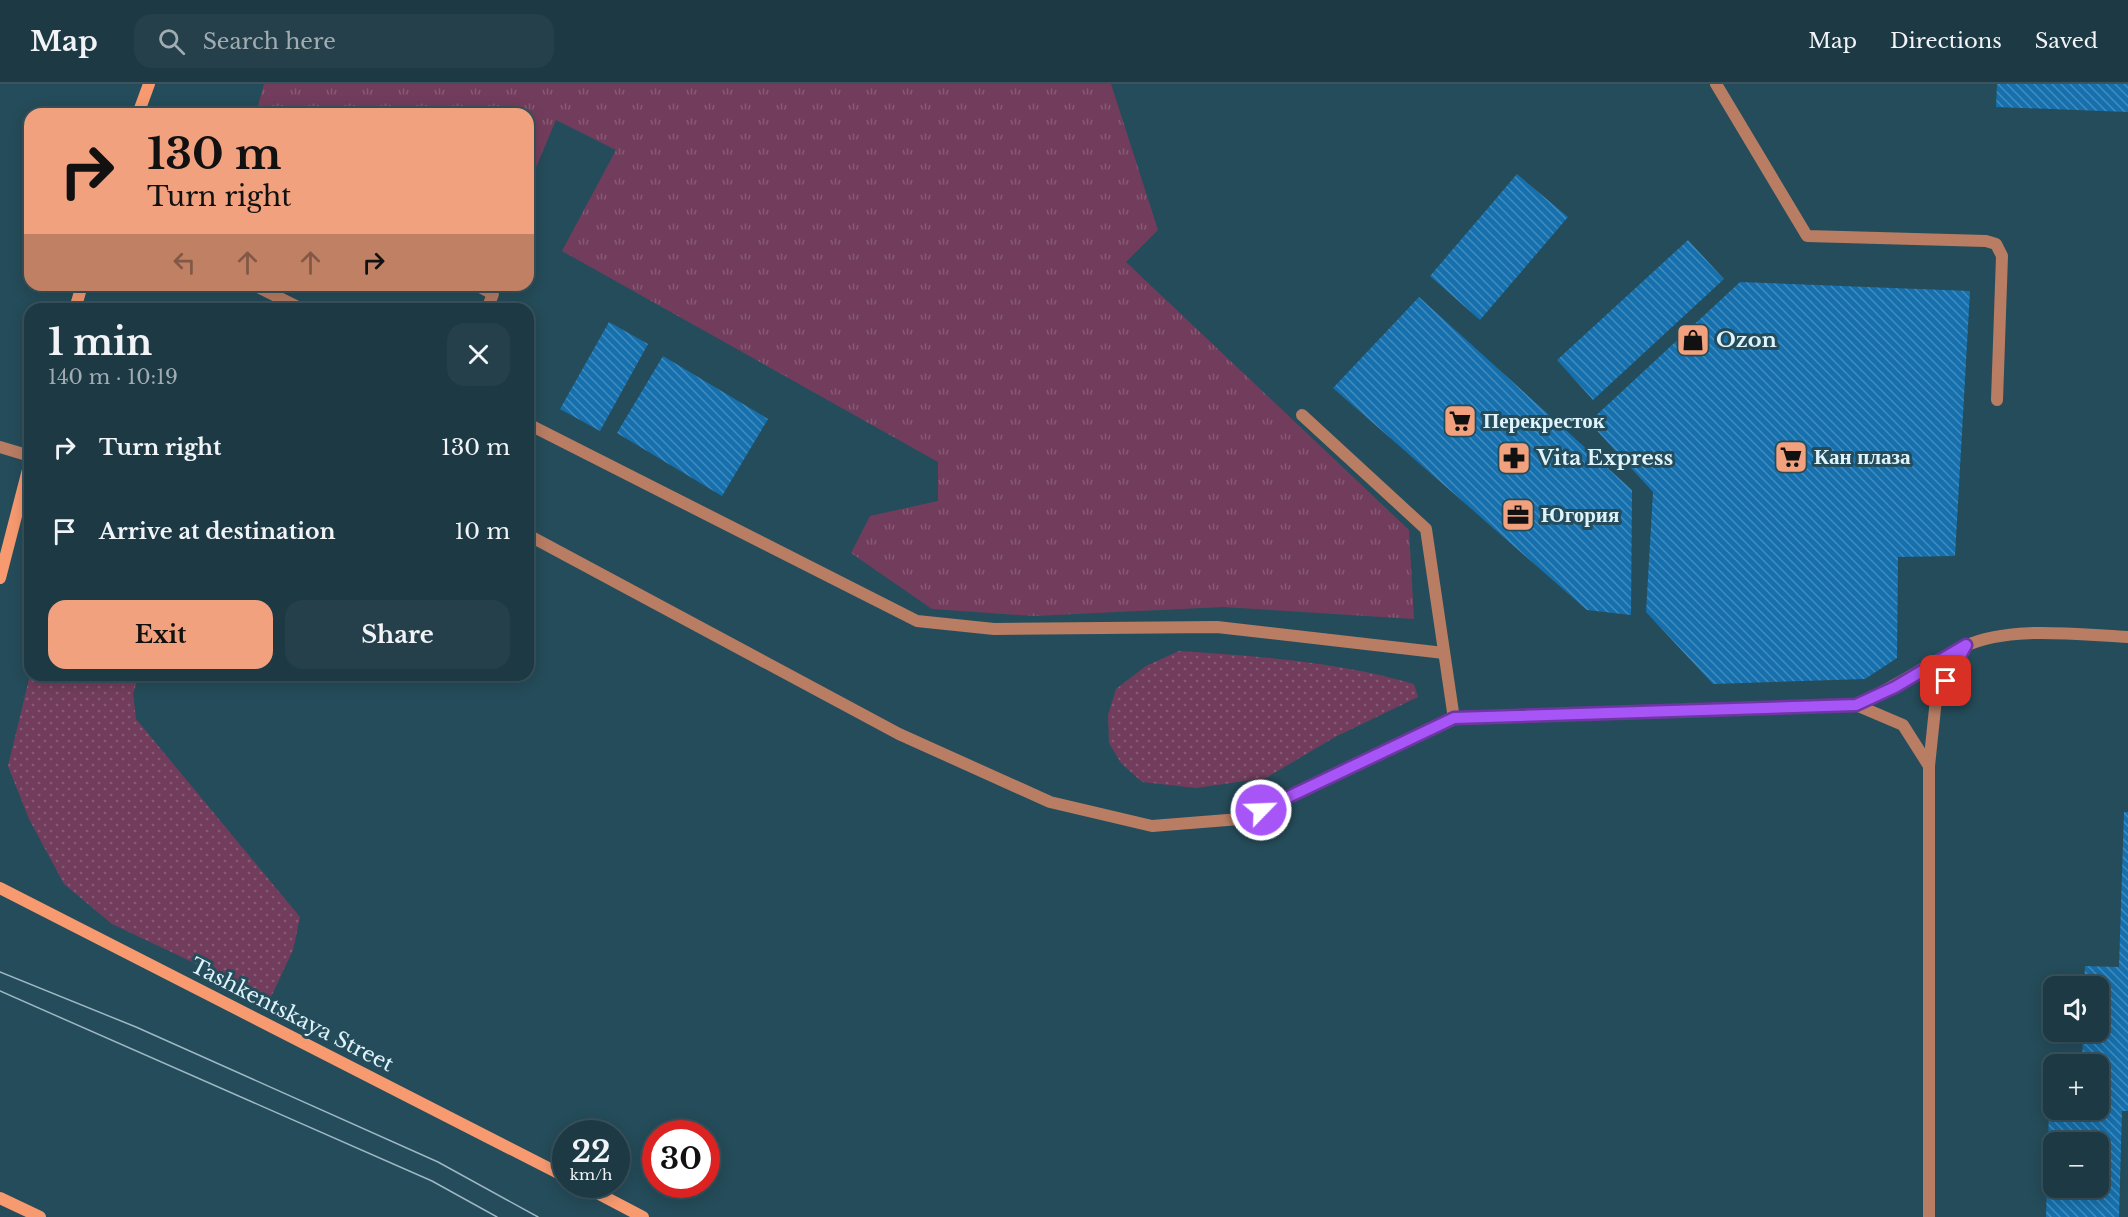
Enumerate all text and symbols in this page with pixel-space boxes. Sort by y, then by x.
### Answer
search box [134,14,554,68]
text: Map [30,24,98,59]
icon: search [155,25,188,58]
text: Search here [203,28,336,55]
text: Map [1808,28,1857,54]
text: Directions [1890,28,2002,54]
text: Saved [2035,28,2098,54]
text: 130 m [147,128,281,180]
icon: right [48,132,126,210]
text: Turn right [147,180,291,213]
icon: left [168,246,201,279]
icon: ahead [231,246,264,279]
icon: ahead [294,246,327,279]
icon: right [357,246,390,279]
text: 1 min [48,320,152,365]
shop icon: Ozon [1675,322,1711,358]
button: close [447,323,510,386]
place label: Ozon [1716,327,1777,353]
text: 140 m · 10:19 [48,365,178,389]
supermarket icon: Перекресток [1442,403,1478,439]
place label: Перекресток [1483,408,1606,434]
icon: right [48,431,81,464]
text: Turn right [99,434,221,461]
text: 130 m [441,434,510,461]
supermarket icon: Кан плаза [1773,439,1809,475]
pharmacy icon: Vita Express [1496,440,1532,476]
place label: Кан плаза [1814,444,1911,470]
place label: Vita Express [1536,445,1674,471]
office icon: Югория [1500,497,1536,533]
place label: Югория [1541,502,1619,528]
icon: arrive [48,515,81,548]
text: Arrive at destination [99,518,336,545]
text: 10 m [455,518,510,545]
button: Exit [48,600,273,669]
button: Share [285,600,510,669]
pin [1920,655,1971,706]
icon: arrive [1929,664,1962,697]
position arrow [1229,778,1293,842]
street label: Tashkentskaya Street [186,952,398,1078]
map controls [2043,976,2109,1198]
button: sound [2043,976,2109,1042]
button: + [2043,1054,2109,1120]
speed limit sign: 30 [642,1120,720,1198]
button: − [2043,1132,2109,1198]
text: 22 [571,1133,611,1170]
text: km/h [570,1165,612,1184]

